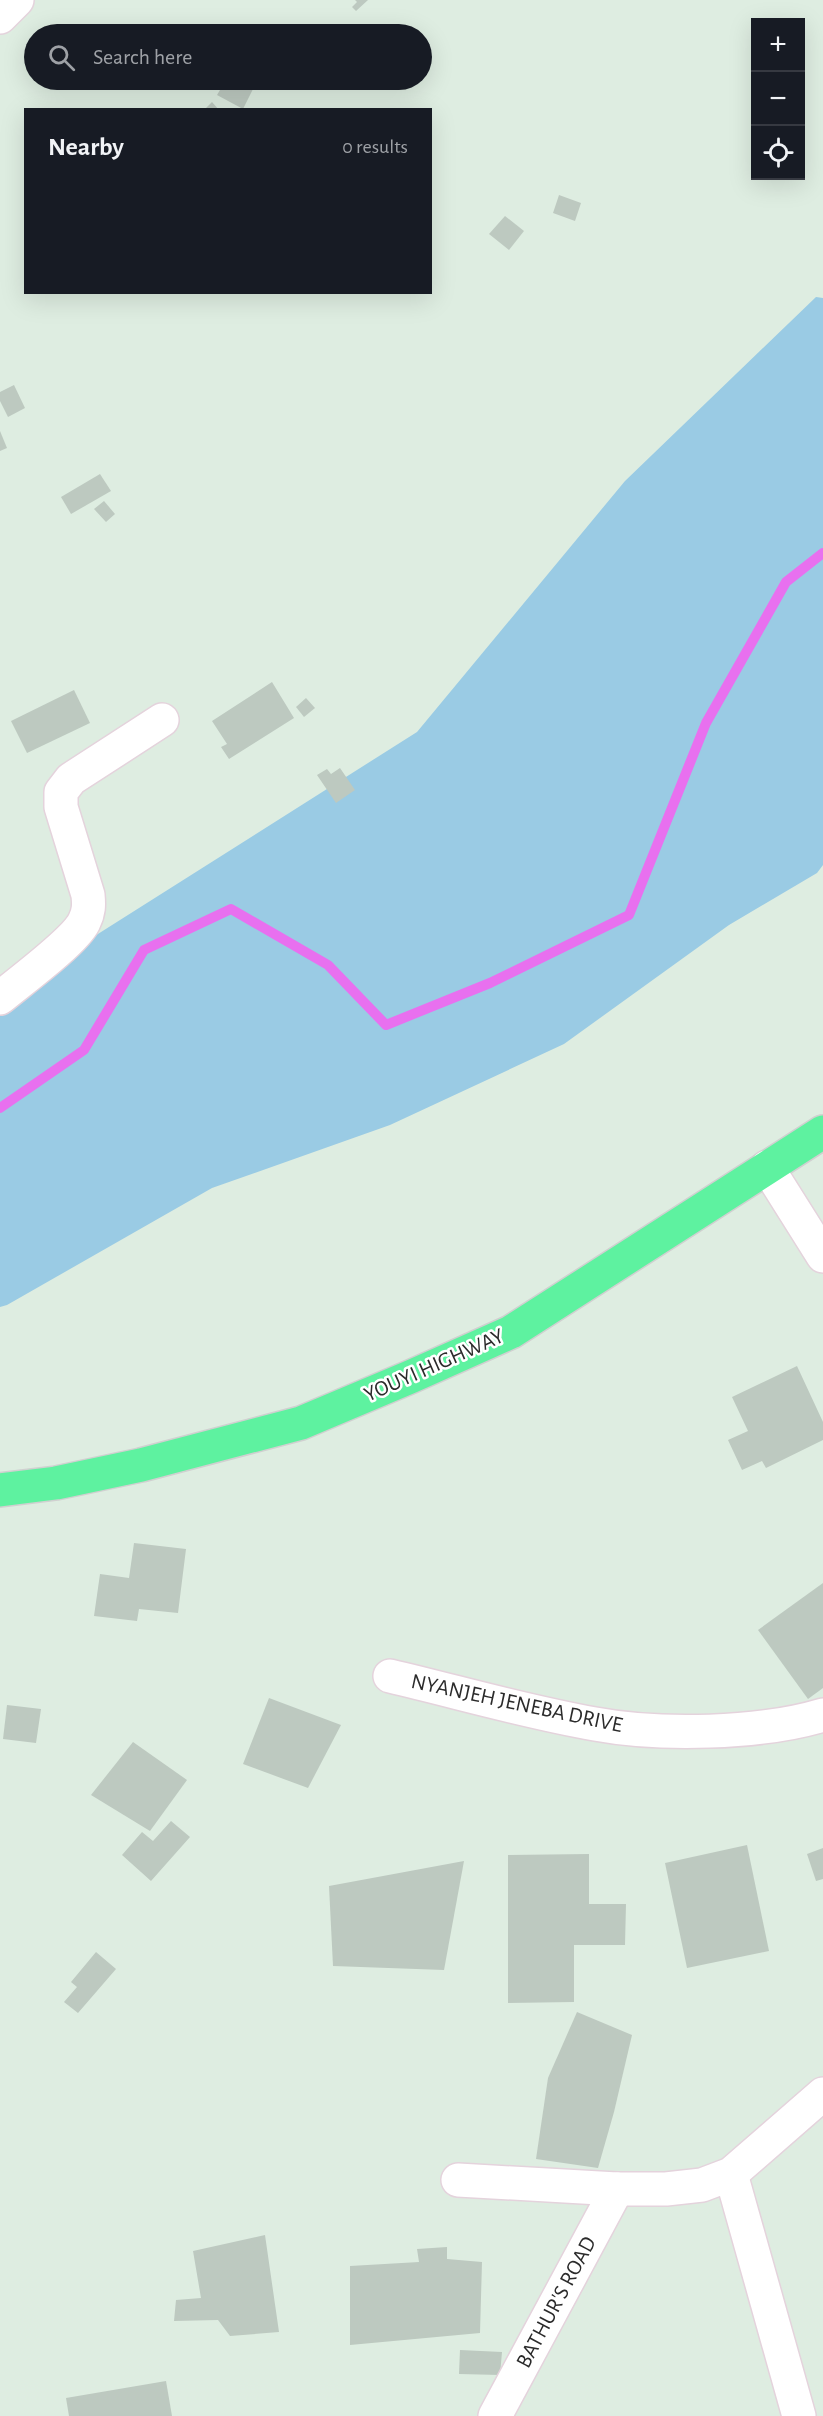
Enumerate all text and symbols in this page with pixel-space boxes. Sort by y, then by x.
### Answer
map controls [751,18,805,180]
button: + [751,18,805,72]
search box [24,24,432,90]
icon: search [45,41,78,74]
text: Search here [93,46,192,68]
button: − [751,72,805,126]
button: locate [751,126,805,180]
text: Nearby [48,134,124,160]
text: 0 results [342,137,408,157]
street label: YOUYI HIGHWAY [361,1324,508,1406]
street label: NYANJEH JENEBA DRIVE [409,1670,625,1736]
street label: BATHUR'S ROAD [512,2233,600,2371]

